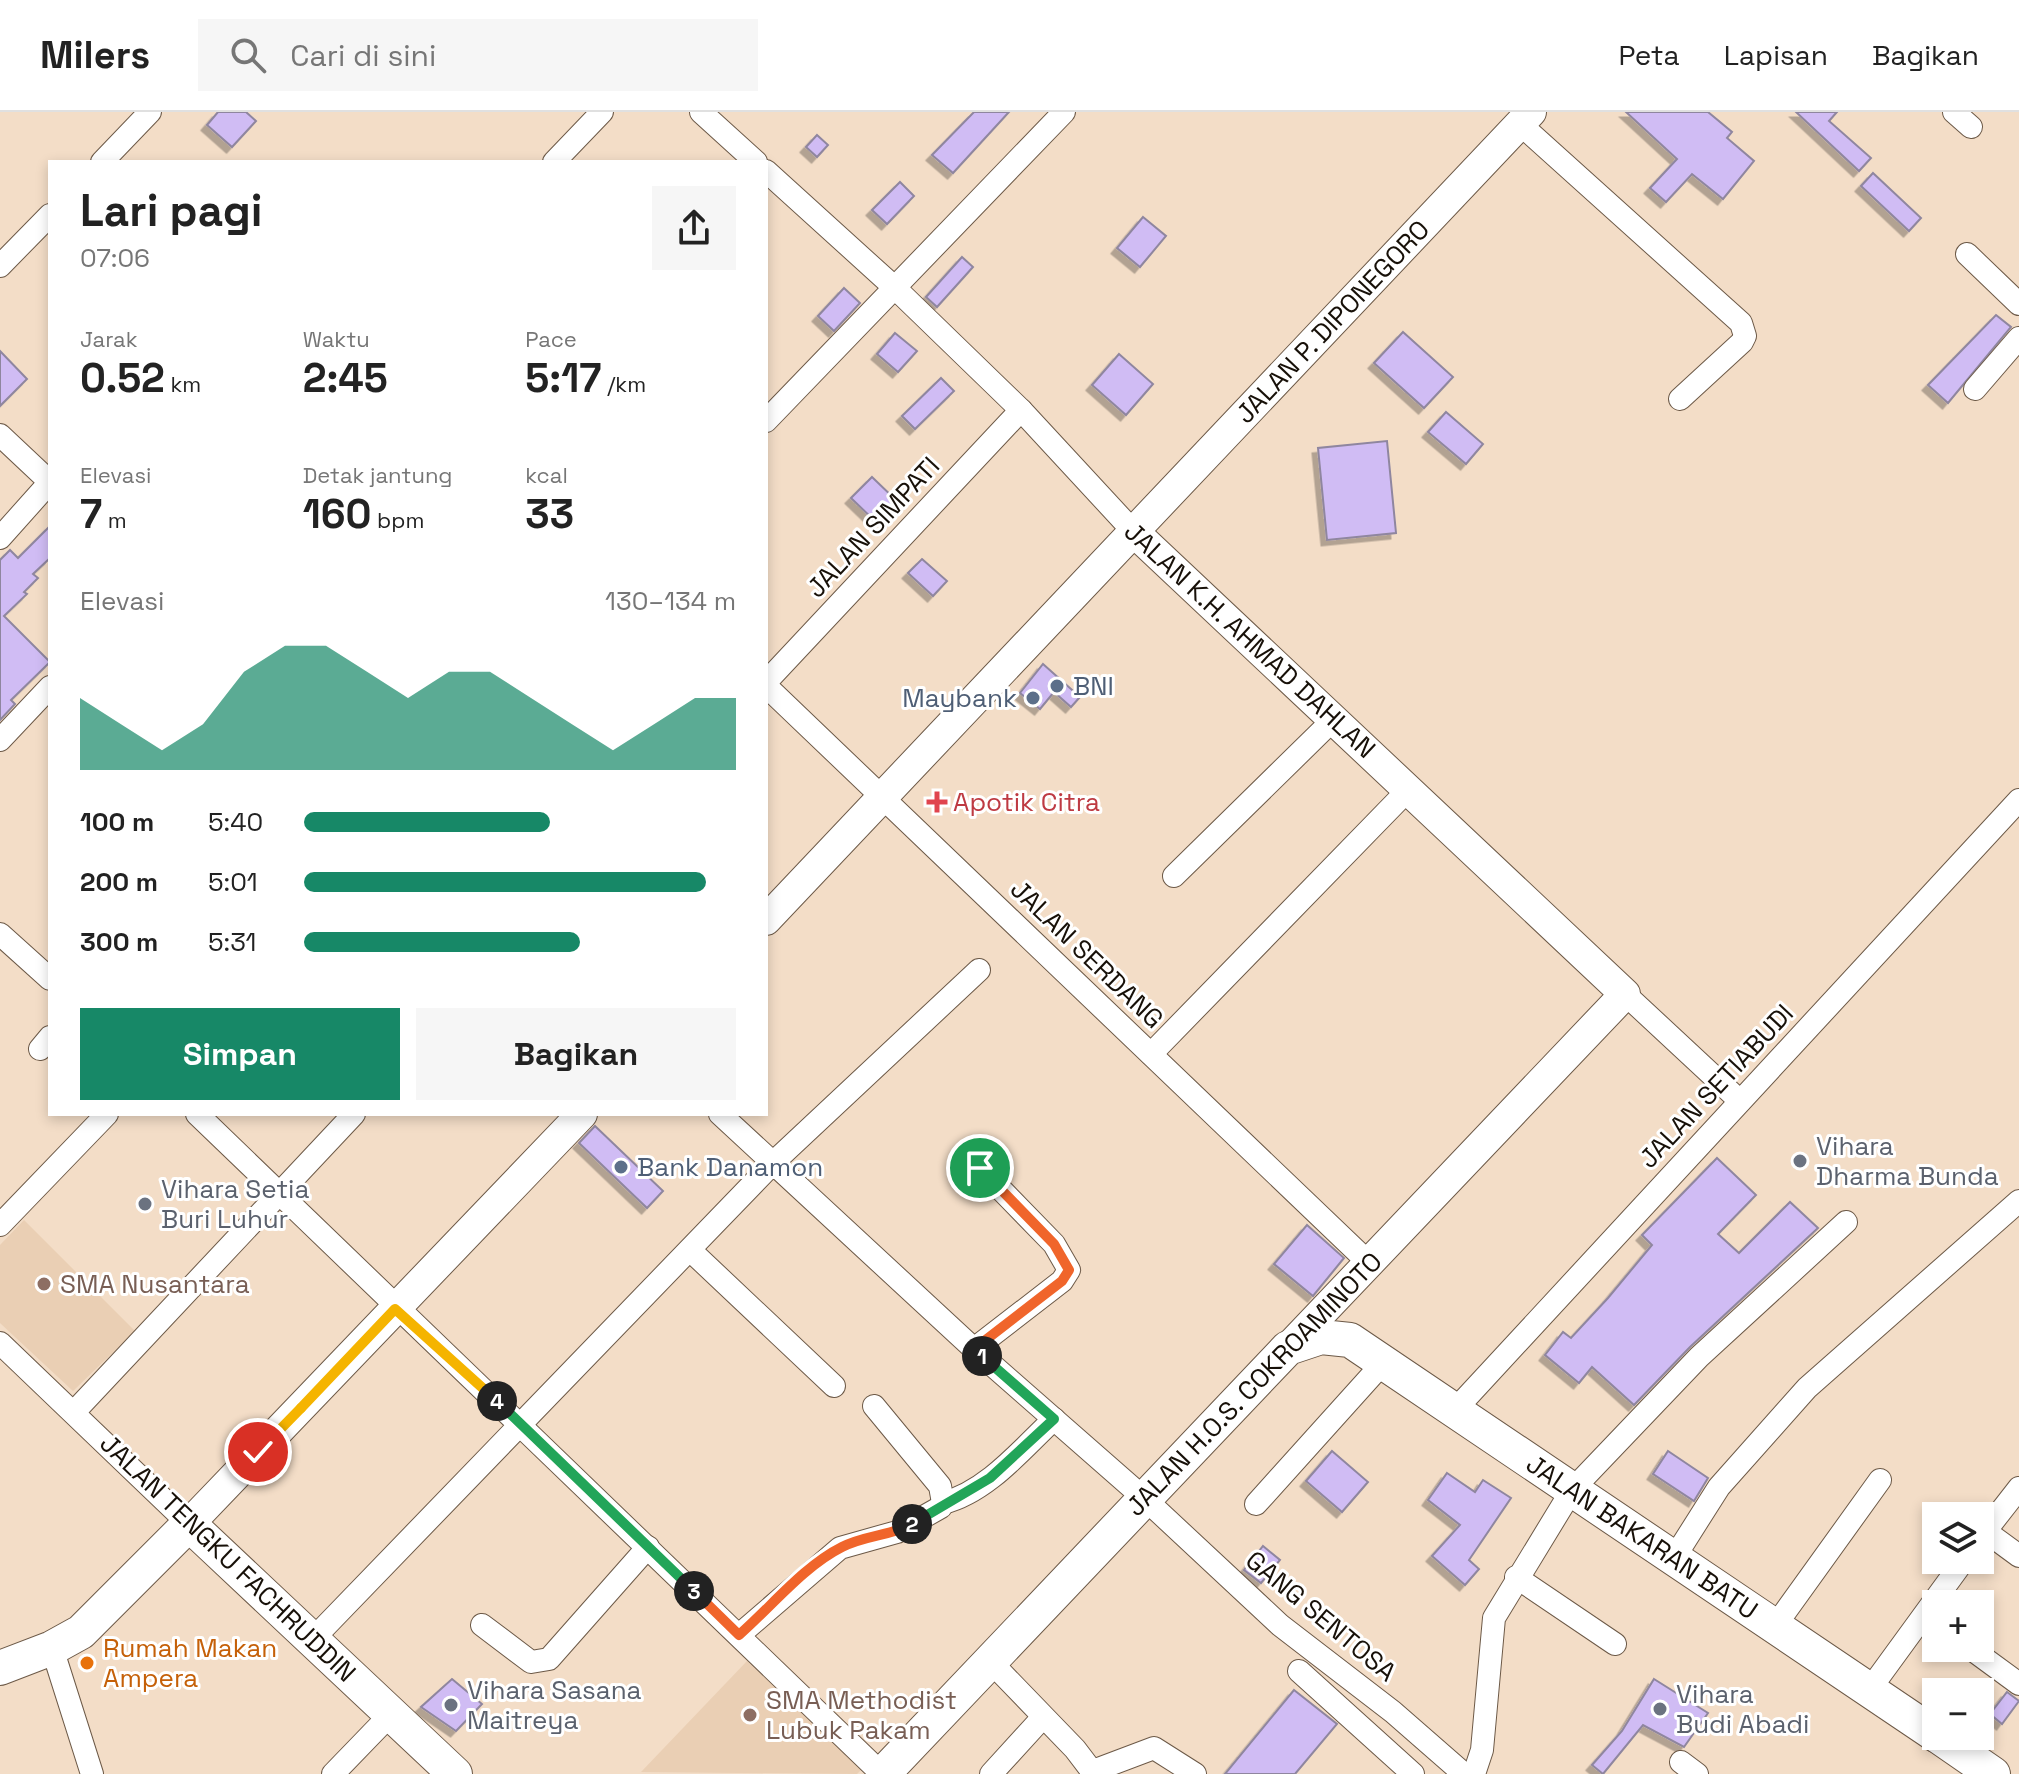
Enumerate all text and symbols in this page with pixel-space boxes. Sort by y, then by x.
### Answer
search box [198,19,758,91]
text: Milers [40,31,150,79]
icon: search [226,33,270,77]
text: Cari di sini [290,36,436,75]
text: Peta [1618,37,1680,73]
text: Lapisan [1724,37,1828,73]
text: Bagikan [1872,37,1979,73]
text: Lari pagi [80,183,262,239]
button: share [652,186,736,270]
street label: JALAN P. DIPONEGORO [1228,213,1437,431]
text: 07:06 [80,241,150,275]
text: Jarak [80,325,138,353]
text: Waktu [303,325,370,353]
text: Pace [525,325,577,353]
text: 0.52 [80,353,165,404]
text: 2:45 [303,353,388,404]
text: 5:17 [525,353,602,404]
text: km [165,370,201,398]
text: /km [602,370,646,398]
street label: JALAN SIMPATI [799,449,947,605]
text: Elevasi [80,461,151,489]
text: Detak jantung [303,461,453,489]
text: kcal [525,461,568,489]
text: 7 [80,489,102,540]
text: 160 [303,489,371,540]
text: 33 [525,489,574,540]
text: m [102,506,127,534]
text: bpm [371,506,424,534]
street label: JALAN K.H. AHMAD DAHLAN [1117,514,1383,766]
text: Elevasi [80,584,164,618]
text: 130–134 m [605,584,736,618]
place label: BNI [1073,669,1114,703]
marker: BNI [1048,677,1066,695]
place label: Maybank [902,681,1017,715]
marker: Maybank [1024,689,1042,707]
place label: Apotik Citra [953,785,1100,819]
marker: Apotik Citra [928,793,946,811]
text: 100 m [80,805,154,839]
text: 5:40 [208,805,263,839]
text: 200 m [80,865,158,899]
text: 5:01 [208,865,258,899]
street label: JALAN SERDANG [1003,872,1171,1036]
text: 300 m [80,925,158,959]
text: 5:31 [208,925,256,959]
street label: JALAN SETIABUDI [1631,997,1801,1175]
button: Simpan [80,1008,400,1100]
button: Bagikan [416,1008,736,1100]
place label: Vihara Dharma Bunda [1816,1129,1999,1193]
pin [946,1134,1014,1202]
icon: arrive [958,1146,1002,1190]
place label: Bank Danamon [637,1150,823,1184]
marker: Vihara Dharma Bunda [1791,1152,1809,1170]
marker: Bank Danamon [612,1158,630,1176]
place label: Vihara Setia Buri Luhur [161,1172,309,1236]
marker: Vihara Setia Buri Luhur [136,1195,154,1213]
street label: JALAN H.O.S. COKROAMINOTO [1119,1245,1389,1523]
place label: SMA Nusantara [60,1267,250,1301]
marker: SMA Nusantara [35,1275,53,1293]
pin: 1 [962,1336,1002,1376]
text: 1 [977,1342,987,1370]
pin: 4 [477,1381,517,1421]
text: 4 [490,1387,504,1415]
pin [224,1418,292,1486]
street label: JALAN TENGKU FACHRUDDIN [93,1427,363,1689]
icon: check [236,1430,280,1474]
street label: JALAN BAKARAN BATU [1520,1447,1764,1627]
map controls [1922,1502,1994,1750]
button: layers [1922,1502,1994,1574]
pin: 2 [892,1504,932,1544]
text: 2 [905,1510,919,1538]
street label: GANG SENTOSA [1239,1543,1403,1689]
pin: 3 [674,1571,714,1611]
text: 3 [687,1577,701,1605]
button: + [1922,1590,1994,1662]
place label: Rumah Makan Ampera [103,1631,277,1695]
marker: Rumah Makan Ampera [78,1654,96,1672]
place label: Vihara Sasana Maitreya [467,1673,642,1737]
place label: Vihara Budi Abadi [1676,1677,1809,1741]
button: − [1922,1678,1994,1750]
place label: SMA Methodist Lubuk Pakam [766,1683,957,1747]
marker: Vihara Sasana Maitreya [442,1696,460,1714]
marker: Vihara Budi Abadi [1651,1700,1669,1718]
marker: SMA Methodist Lubuk Pakam [741,1706,759,1724]

